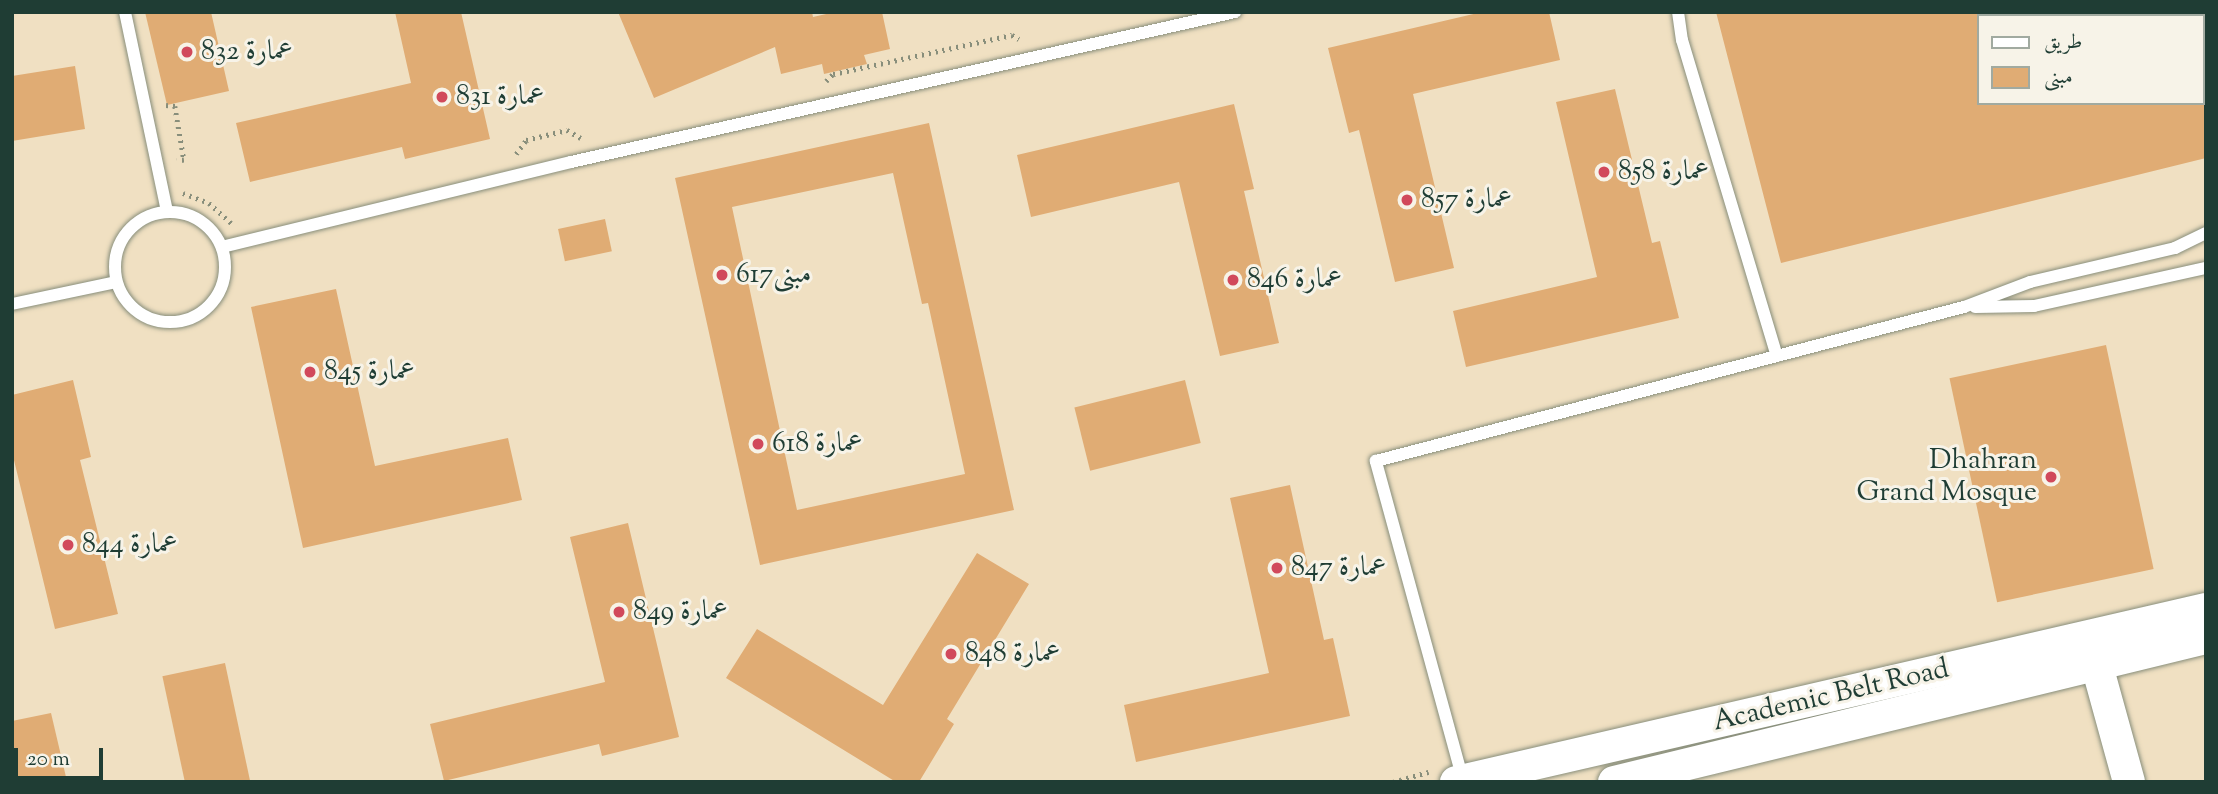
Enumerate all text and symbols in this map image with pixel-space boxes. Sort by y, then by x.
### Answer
legend [1976,14,2204,105]
text: طريق [2044,28,2082,58]
place label: عمارة 832 [201,35,293,69]
marker: عمارة 832 [179,44,195,60]
text: مبنى [2044,63,2073,93]
place label: عمارة 831 [456,80,544,114]
marker: عمارة 831 [434,89,450,105]
place label: عمارة 858 [1618,155,1709,189]
marker: عمارة 858 [1596,164,1612,180]
place label: عمارة 857 [1421,183,1512,217]
marker: عمارة 857 [1399,192,1415,208]
place label: مبنى617 [736,258,811,292]
place label: عمارة 846 [1247,263,1342,297]
marker: مبنى617 [714,267,730,283]
marker: عمارة 846 [1225,272,1241,288]
place label: عمارة 845 [324,355,415,389]
marker: عمارة 845 [302,364,318,380]
place label: عمارة 618 [772,427,863,461]
marker: عمارة 618 [750,436,766,452]
place label: Dhahran Grand Mosque [1856,444,2037,510]
marker: Dhahran Grand Mosque [2043,469,2059,485]
place label: عمارة 844 [82,528,178,562]
marker: عمارة 844 [60,537,76,553]
place label: عمارة 847 [1291,551,1387,585]
marker: عمارة 847 [1269,560,1285,576]
place label: عمارة 849 [633,595,728,629]
marker: عمارة 849 [611,604,627,620]
place label: عمارة 848 [965,637,1060,671]
marker: عمارة 848 [943,646,959,662]
street label: Academic Belt Road [1710,652,1952,740]
scale bar [18,734,107,778]
text: 20 m [27,745,70,775]

